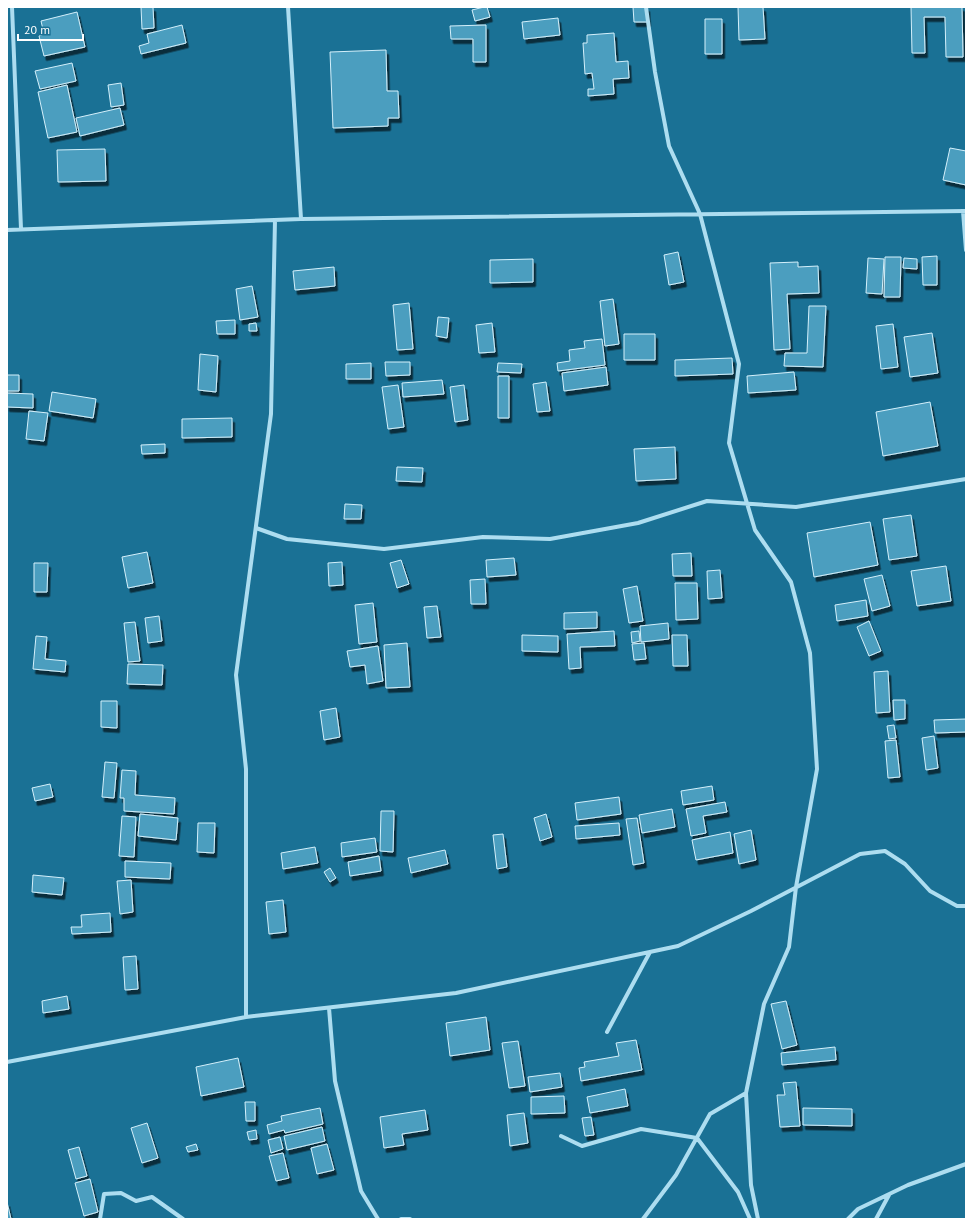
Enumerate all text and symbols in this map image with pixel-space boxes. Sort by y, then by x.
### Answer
scale bar [18,16,83,42]
text: 20 m [24,22,50,37]

